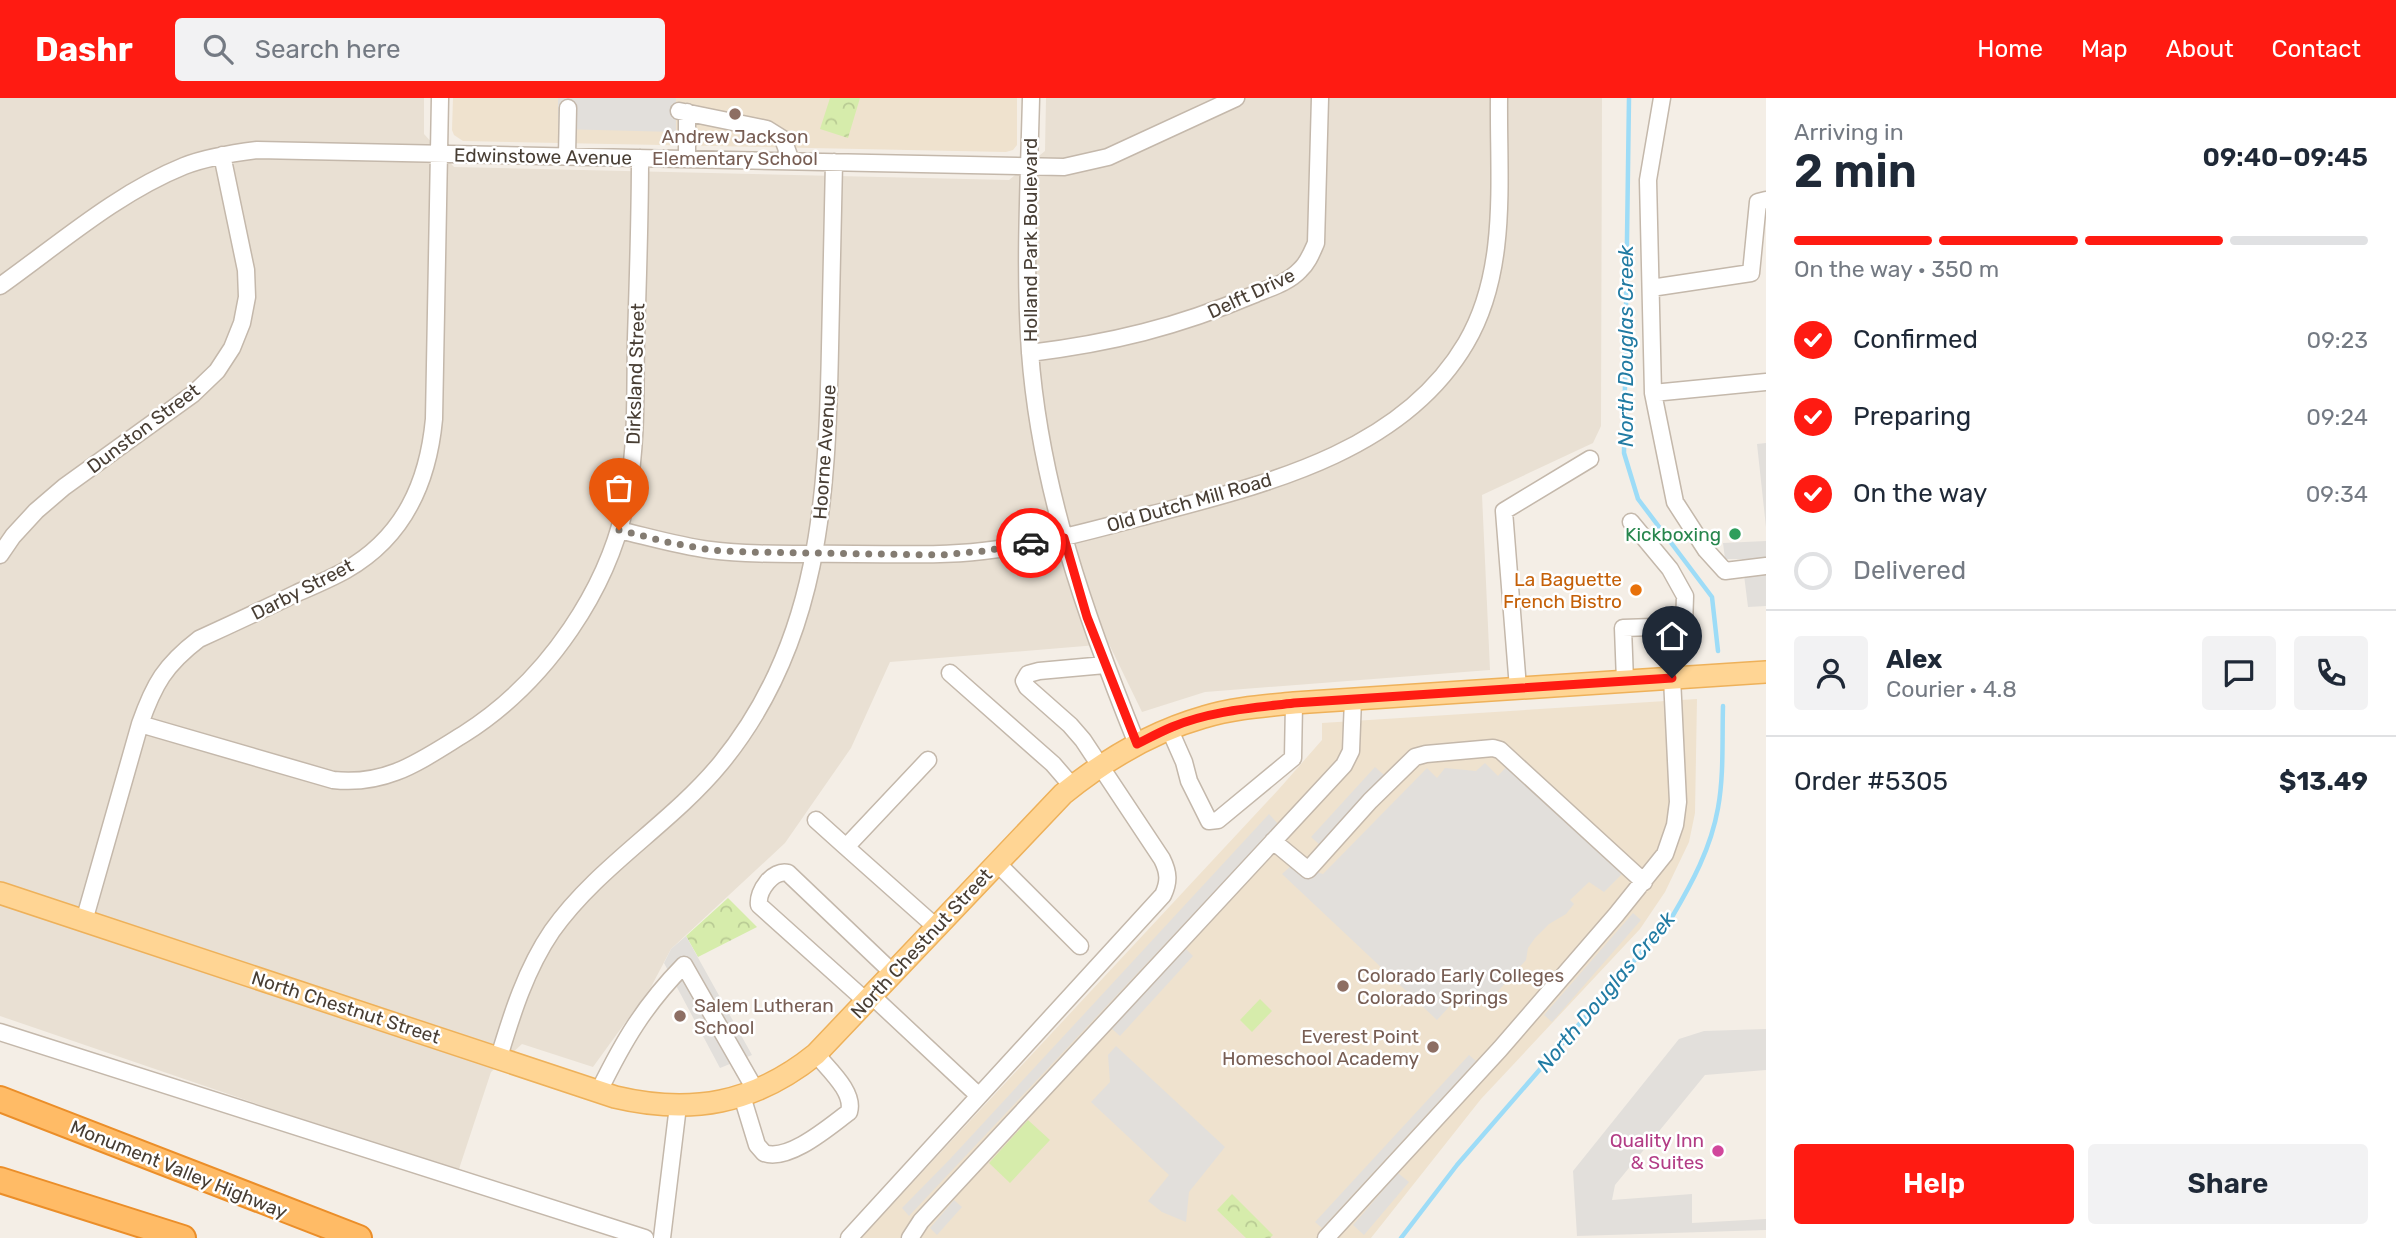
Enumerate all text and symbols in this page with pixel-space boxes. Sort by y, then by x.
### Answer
search box [175,18,665,81]
text: Dashr [35,30,133,69]
icon: search [199,30,237,68]
text: Search here [255,34,401,65]
text: Home [1977,35,2043,63]
text: Map [2081,35,2128,63]
text: About [2166,35,2234,63]
text: Contact [2272,35,2361,63]
marker: Andrew Jackson Elementary School [727,106,743,122]
text: Arriving in [1794,118,1904,146]
place label: Andrew Jackson Elementary School [652,125,818,170]
street label: Holland Park Boulevard [1019,138,1042,342]
text: 09:40–09:45 [2203,142,2368,173]
street label: Edwinstowe Avenue [454,143,632,170]
text: 2 min [1794,144,1917,199]
water label: North Douglas Creek [1613,244,1638,447]
text: On the way · 350 m [1794,255,1999,283]
street label: Delft Drive [1204,263,1298,324]
street label: Dirksland Street [622,302,649,445]
icon: check [1794,321,1832,359]
text: Confirmed [1853,324,1978,355]
text: 09:23 [2307,326,2368,354]
street label: Dunston Street [82,378,205,478]
street label: Hoorne Avenue [808,384,841,520]
icon: check [1794,398,1832,436]
text: Preparing [1853,401,1971,432]
text: 09:24 [2306,403,2368,431]
pin [589,458,649,530]
street label: Old Dutch Mill Road [1104,468,1274,537]
icon: bag [600,469,638,507]
icon: check [1794,475,1832,513]
text: On the way [1853,478,1987,509]
text: 09:34 [2306,480,2368,508]
courier [996,508,1066,578]
place label: Kickboxing [1625,523,1721,546]
icon: car [1012,524,1050,562]
marker: Kickboxing [1727,526,1743,542]
street label: Darby Street [247,554,358,625]
text: Delivered [1853,555,1966,586]
place label: La Baguette French Bistro [1503,568,1622,613]
marker: La Baguette French Bistro [1628,582,1644,598]
pin [1642,606,1702,678]
icon: home [1653,617,1691,655]
button: person [1794,636,1868,710]
button: chat [2202,636,2276,710]
button: phone [2294,636,2368,710]
text: Alex [1886,644,1942,675]
text: Courier · 4.8 [1886,675,2017,703]
text: Order #5305 [1794,766,1948,797]
text: $13.49 [2279,766,2368,797]
street label: North Chestnut Street [846,863,997,1023]
water label: North Douglas Creek [1531,905,1681,1077]
place label: Colorado Early Colleges Colorado Springs [1357,964,1564,1009]
street label: North Chestnut Street [249,966,444,1049]
marker: Colorado Early Colleges Colorado Springs [1335,978,1351,994]
place label: Salem Lutheran School [694,994,834,1039]
marker: Salem Lutheran School [672,1008,688,1024]
place label: Everest Point Homeschool Academy [1222,1025,1420,1070]
marker: Everest Point Homeschool Academy [1425,1039,1441,1055]
street label: Monument Valley Highway [67,1115,291,1224]
place label: Quality Inn & Suites [1610,1129,1704,1174]
marker: Quality Inn & Suites [1710,1143,1726,1159]
button: Help [1794,1144,2074,1224]
button: Share [2088,1144,2368,1224]

